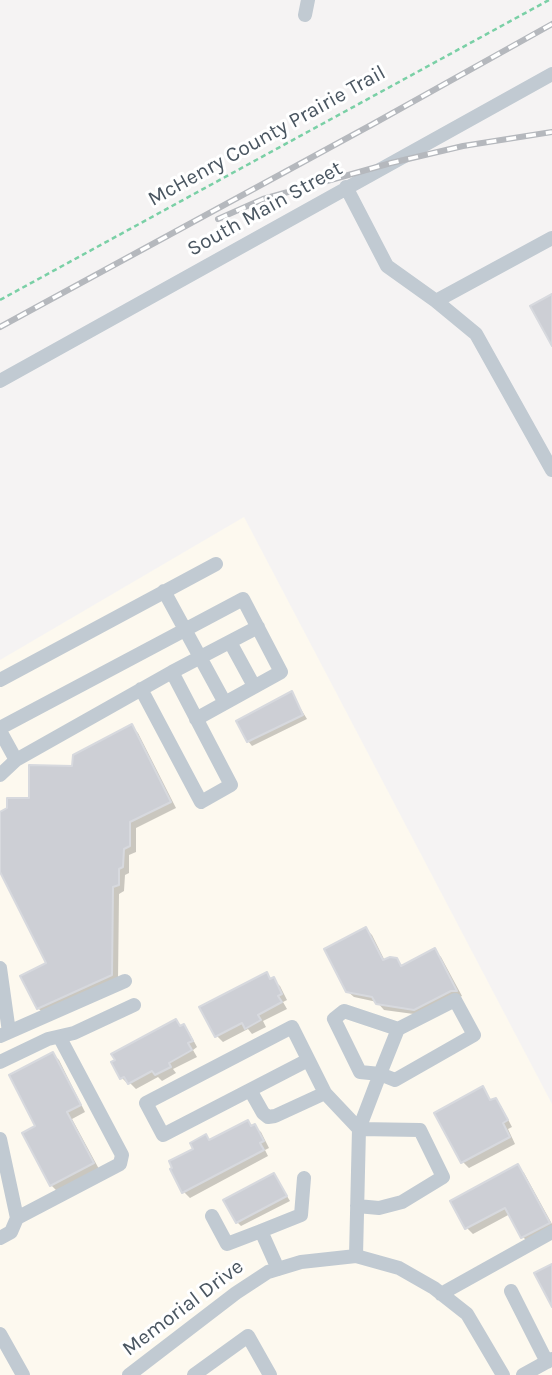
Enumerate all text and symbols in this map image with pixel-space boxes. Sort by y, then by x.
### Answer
street label: McHenry County Prairie Trail [144,60,390,212]
street label: South Main Street [183,156,347,262]
street label: Memorial Drive [118,1254,248,1362]

